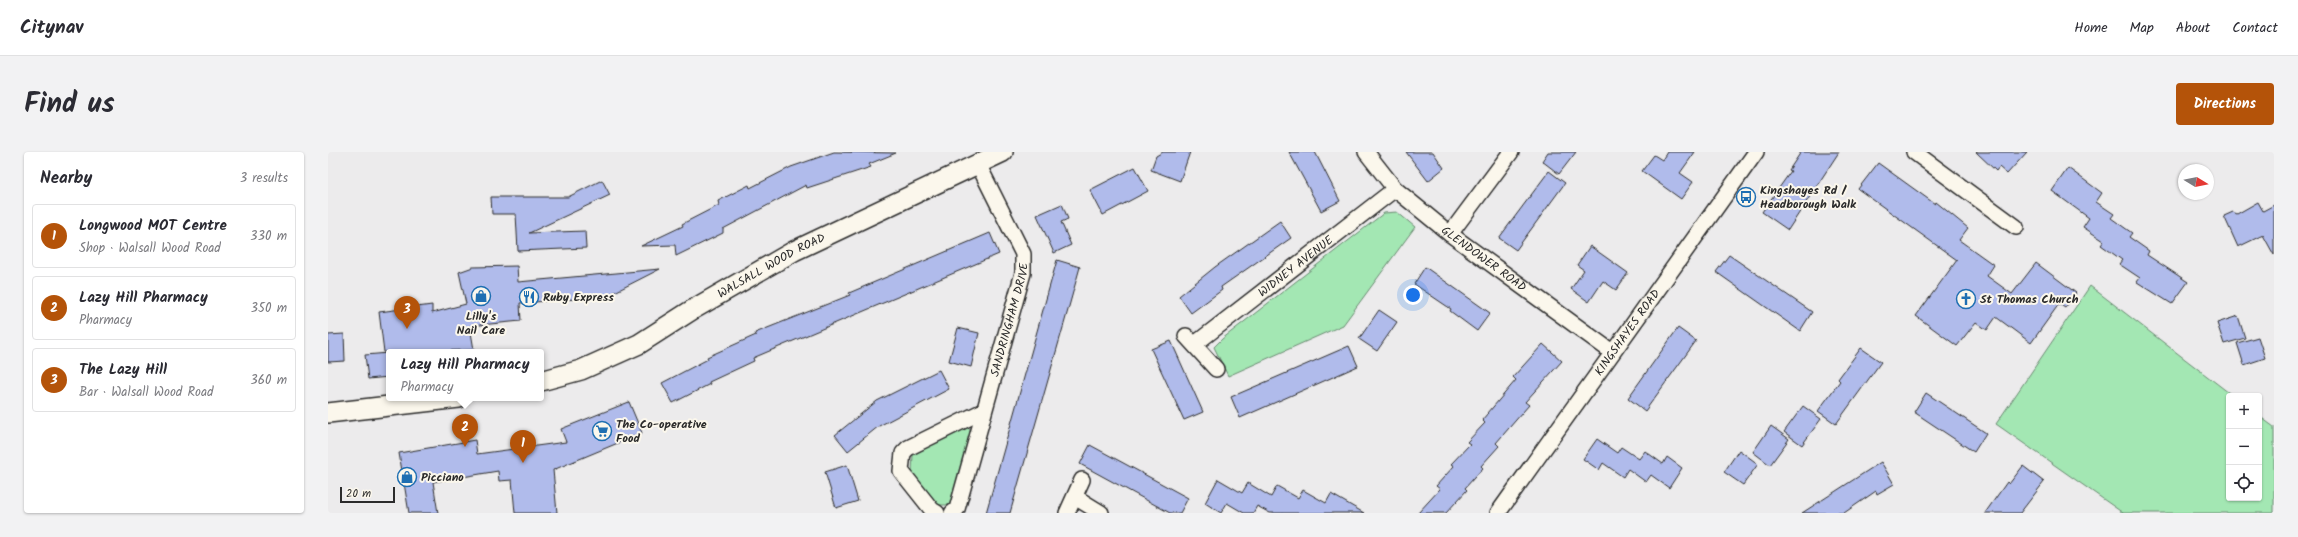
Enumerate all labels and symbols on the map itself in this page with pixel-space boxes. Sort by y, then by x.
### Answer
north arrow [2178,164,2214,200]
place label: Kingshayes Rd / Headborough Walk [1760,181,1857,214]
bus stop icon: Kingshayes Rd / Headborough Walk [1735,186,1757,208]
street label: GLENDOWER ROAD [1437,221,1531,297]
street label: WALSALL WOOD ROAD [714,228,829,303]
street label: WIDNEY AVENUE [1254,231,1338,302]
street label: SANDRINGHAM DRIVE [985,262,1034,379]
shop icon: Lilly's Nail Care [470,285,492,307]
your location [1403,285,1423,305]
street label: KINGSHAYES ROAD [1590,285,1665,380]
restaurant icon: Ruby Express [518,286,540,308]
place label: Ruby Express [543,288,614,307]
church icon: St Thomas Church [1955,288,1977,310]
place label: St Thomas Church [1980,290,2079,309]
pin: 3 [394,296,420,329]
place label: Lilly's Nail Care [457,307,505,340]
pin: 2 [452,414,478,447]
place label: The Co-operative Food [616,415,707,448]
supermarket icon: The Co-operative Food [591,420,613,442]
pin: 1 [510,430,536,463]
shop icon: Picciano [396,466,418,488]
place label: Picciano [421,468,464,487]
scale bar [340,485,395,504]

